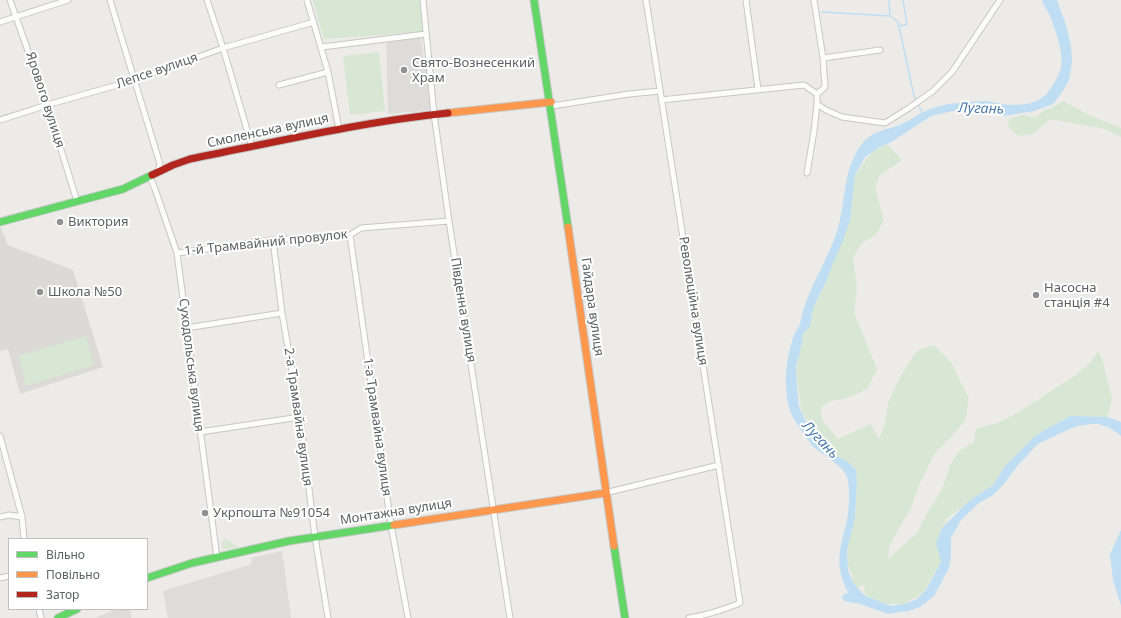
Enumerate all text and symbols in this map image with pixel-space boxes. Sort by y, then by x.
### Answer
street label: Ярового вулиця [22,50,68,150]
street label: Лепсе вулиця [114,50,200,92]
place label: Свято-Вознесенкий Храм [412,55,535,86]
marker: Свято-Вознесенкий Храм [399,65,409,75]
water label: Лугань [958,100,1004,118]
street label: Смоленська вулиця [206,110,330,152]
place label: Виктория [68,214,129,230]
marker: Виктория [55,217,65,227]
street label: 1-й Трамвайний провулок [184,227,348,259]
street label: Революційна вулиця [675,235,711,367]
street label: Південна вулиця [447,256,479,364]
street label: Гайдара вулиця [577,257,607,357]
place label: Насосна станція #4 [1044,280,1110,311]
place label: Школа №50 [48,284,122,300]
marker: Школа №50 [35,287,45,297]
marker: Насосна станція #4 [1031,290,1041,300]
street label: Суходольська вулиця [175,297,207,433]
street label: 2-а Трамвайна вулиця [281,347,315,487]
street label: 1-а Трамвайна вулиця [360,357,394,497]
water label: Лугань [798,418,842,462]
street label: Монтажна вулиця [339,495,453,529]
place label: Укрпошта №91054 [213,505,330,521]
marker: Укрпошта №91054 [200,508,210,518]
legend [8,538,148,610]
text: Вільно [46,546,85,563]
text: Повільно [46,566,100,583]
text: Затор [46,586,79,603]

